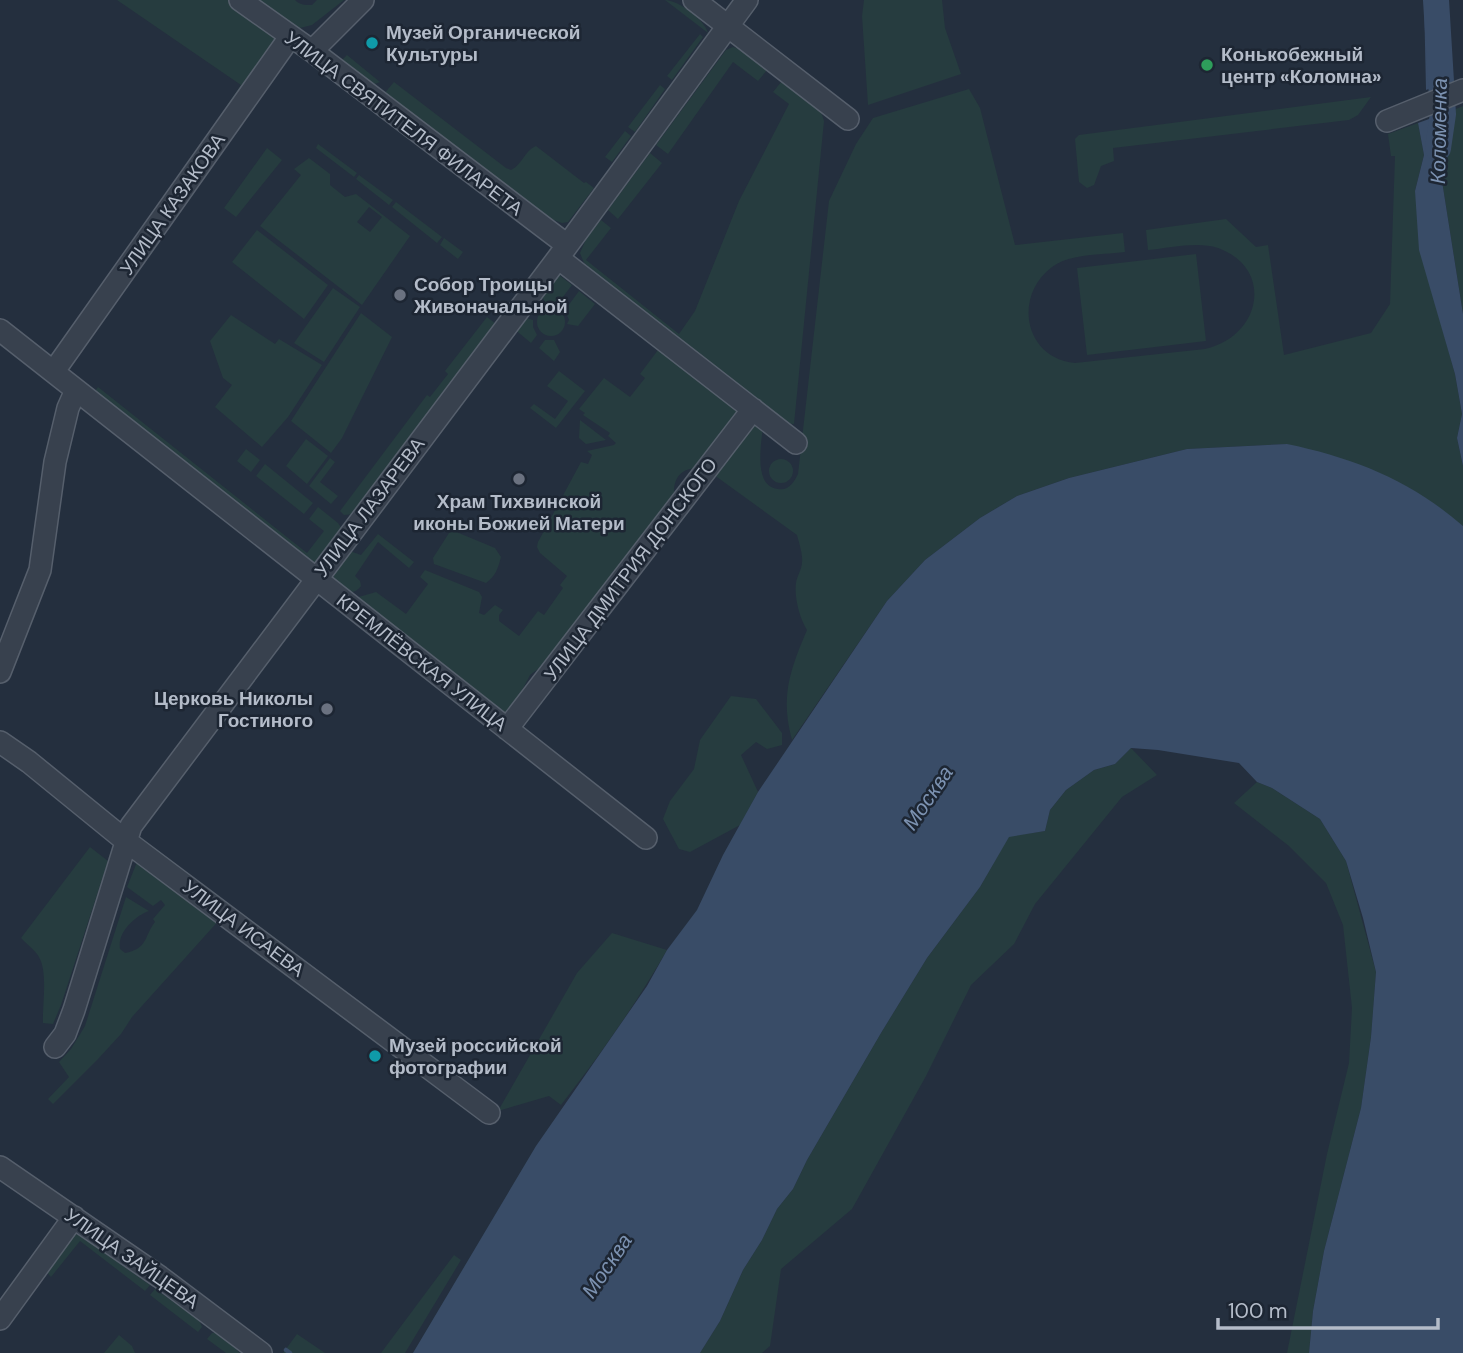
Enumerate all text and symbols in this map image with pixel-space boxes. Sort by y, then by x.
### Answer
place label: Музей Органической Культуры [386,20,581,67]
street label: УЛИЦА СВЯТИТЕЛЯ ФИЛАРЕТА [280,26,528,221]
marker: Музей Органической Культуры [364,35,380,51]
place label: Конькобежный центр «Коломна» [1221,42,1382,89]
marker: Конькобежный центр «Коломна» [1199,57,1215,73]
water label: Коломенка [1424,78,1454,184]
street label: УЛИЦА КАЗАКОВА [114,128,231,280]
place label: Собор Троицы Живоначальной [413,272,568,319]
marker: Собор Троицы Живоначальной [392,287,408,303]
street label: УЛИЦА ЛАЗАРЕВА [309,432,430,582]
street label: УЛИЦА ДМИТРИЯ ДОНСКОГО [538,453,723,686]
marker: Храм Тихвинской иконы Божией Матери [511,471,527,487]
place label: Храм Тихвинской иконы Божией Матери [413,489,625,536]
street label: КРЕМЛЁВСКАЯ УЛИЦА [331,588,512,737]
place label: Церковь Николы Гостиного [154,686,313,733]
marker: Церковь Николы Гостиного [319,701,335,717]
water label: Москва [896,760,960,836]
street label: УЛИЦА ИСАЕВА [178,874,310,983]
place label: Музей российской фотографии [389,1033,562,1080]
marker: Музей российской фотографии [367,1048,383,1064]
street label: УЛИЦА ЗАЙЦЕВА [60,1203,204,1314]
water label: Москва [575,1228,639,1304]
scale bar [1218,1286,1438,1330]
text: 100 m [1228,1297,1288,1325]

